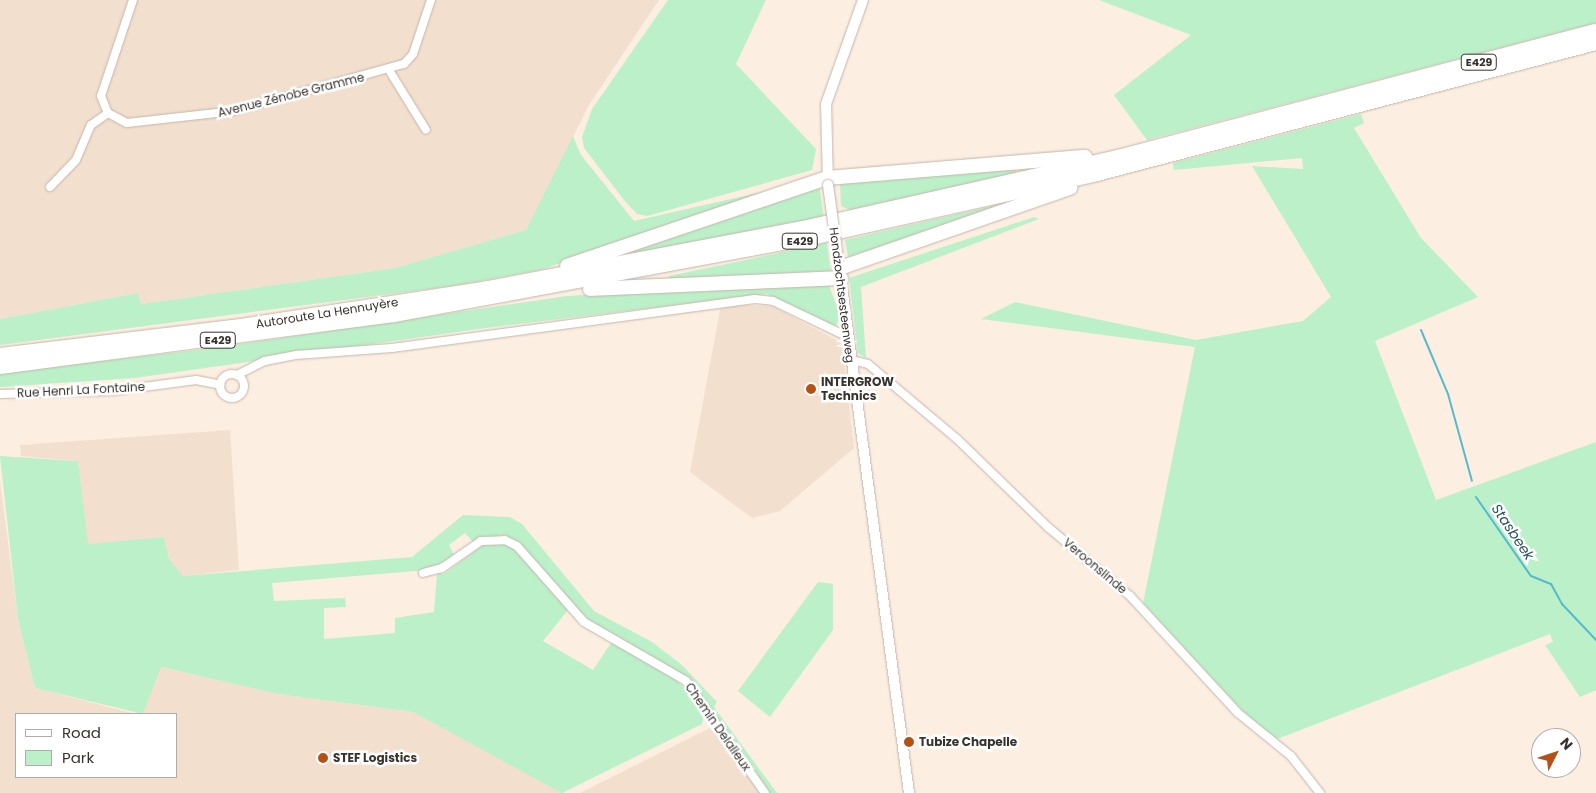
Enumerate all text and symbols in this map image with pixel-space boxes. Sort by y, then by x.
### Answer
road number: E429 [1460,54,1498,70]
street label: Avenue Zénobe Gramme [216,70,366,120]
street label: Hondzochtsesteenweg [827,226,857,364]
road number: E429 [781,232,819,250]
street label: Autoroute La Hennuyère [255,295,399,331]
road number: E429 [199,332,237,348]
place label: INTERGROW Technics [821,375,894,403]
street label: Rue Henri La Fontaine [17,379,145,401]
marker: INTERGROW Technics [805,383,817,395]
water label: Stasbeek [1488,501,1538,563]
street label: Veroonslinde [1060,535,1130,597]
street label: Chemin Delalieux [682,680,754,774]
legend [15,713,178,778]
text: Road [62,722,101,743]
north arrow [1531,728,1581,778]
text: N [1556,733,1578,754]
place label: Tubize Chapelle [919,735,1017,749]
marker: Tubize Chapelle [903,736,915,748]
text: Park [62,747,94,768]
place label: STEF Logistics [333,751,417,765]
marker: STEF Logistics [317,752,329,764]

